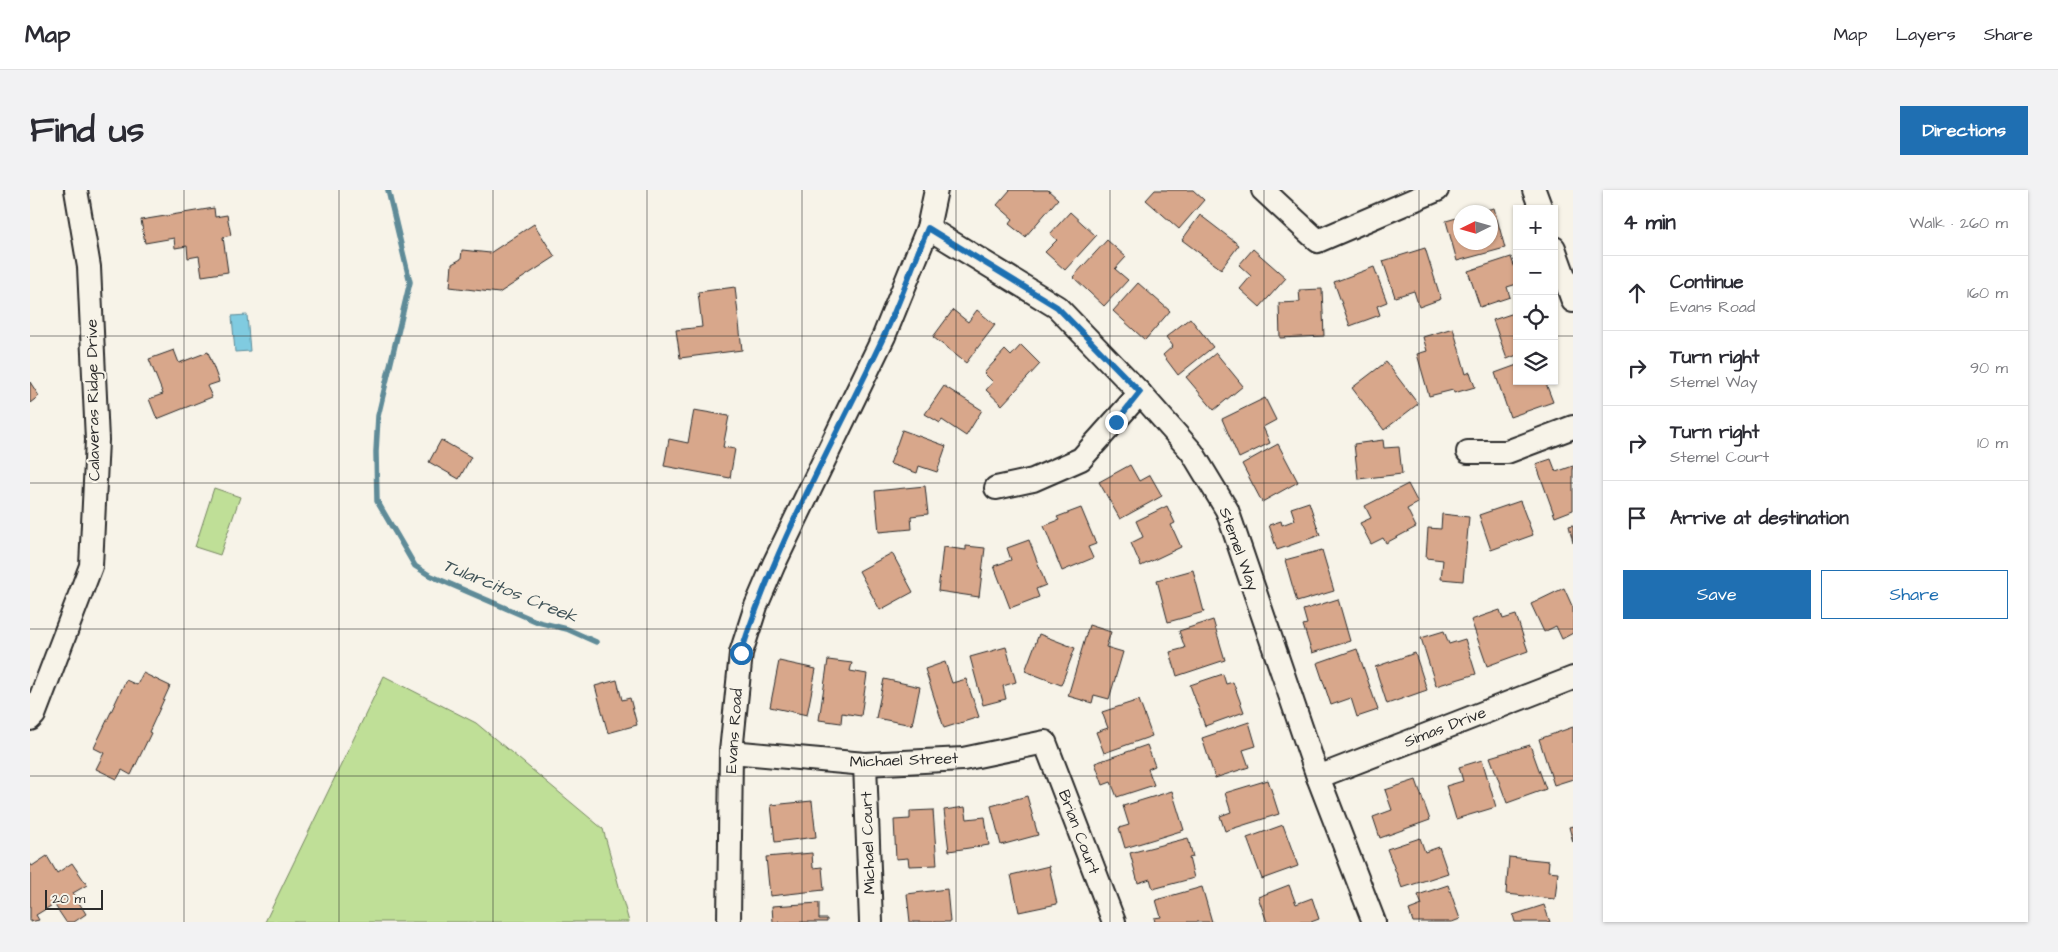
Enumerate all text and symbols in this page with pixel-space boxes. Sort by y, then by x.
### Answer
text: Map [25,18,70,52]
text: Map [1833,22,1867,47]
text: Layers [1895,22,1956,47]
text: Share [1984,22,2033,47]
text: Find us [30,106,144,155]
button: Directions [1900,106,2028,155]
north arrow [1453,205,1498,250]
map controls [1513,205,1558,385]
button: + [1513,205,1558,250]
text: 4 min [1623,208,1676,237]
text: Walk · 260 m [1909,212,2008,234]
button: − [1513,250,1558,295]
text: Continue [1670,269,1744,296]
icon: ahead [1623,279,1651,307]
text: 160 m [1967,282,2008,304]
button: locate [1513,295,1558,340]
text: Evans Road [1670,296,1755,318]
street label: Calaveras Ridge Drive [81,318,106,481]
button: layers [1513,340,1558,385]
text: Turn right [1670,344,1759,371]
icon: right [1623,354,1651,382]
text: 90 m [1970,357,2008,379]
text: Stemel Way [1670,371,1757,393]
route end [1105,411,1128,434]
text: Turn right [1670,419,1759,446]
icon: right [1623,429,1651,457]
text: 10 m [1977,432,2008,454]
text: Stemel Court [1670,446,1769,468]
street label: Stemel Way [1213,504,1264,594]
icon: arrive [1623,504,1651,532]
text: Arrive at destination [1670,505,1849,532]
water label: Tularcitos Creek [439,553,582,630]
button: Save [1623,570,1811,619]
button: Share [1821,570,2008,619]
route start [730,642,753,665]
street label: Evans Road [720,688,748,774]
street label: Simas Drive [1401,701,1490,753]
street label: Michael Street [849,747,959,773]
street label: Brian Court [1053,787,1105,878]
street label: Michael Court [855,791,881,895]
scale bar [45,887,102,910]
text: 20 m [52,889,85,909]

